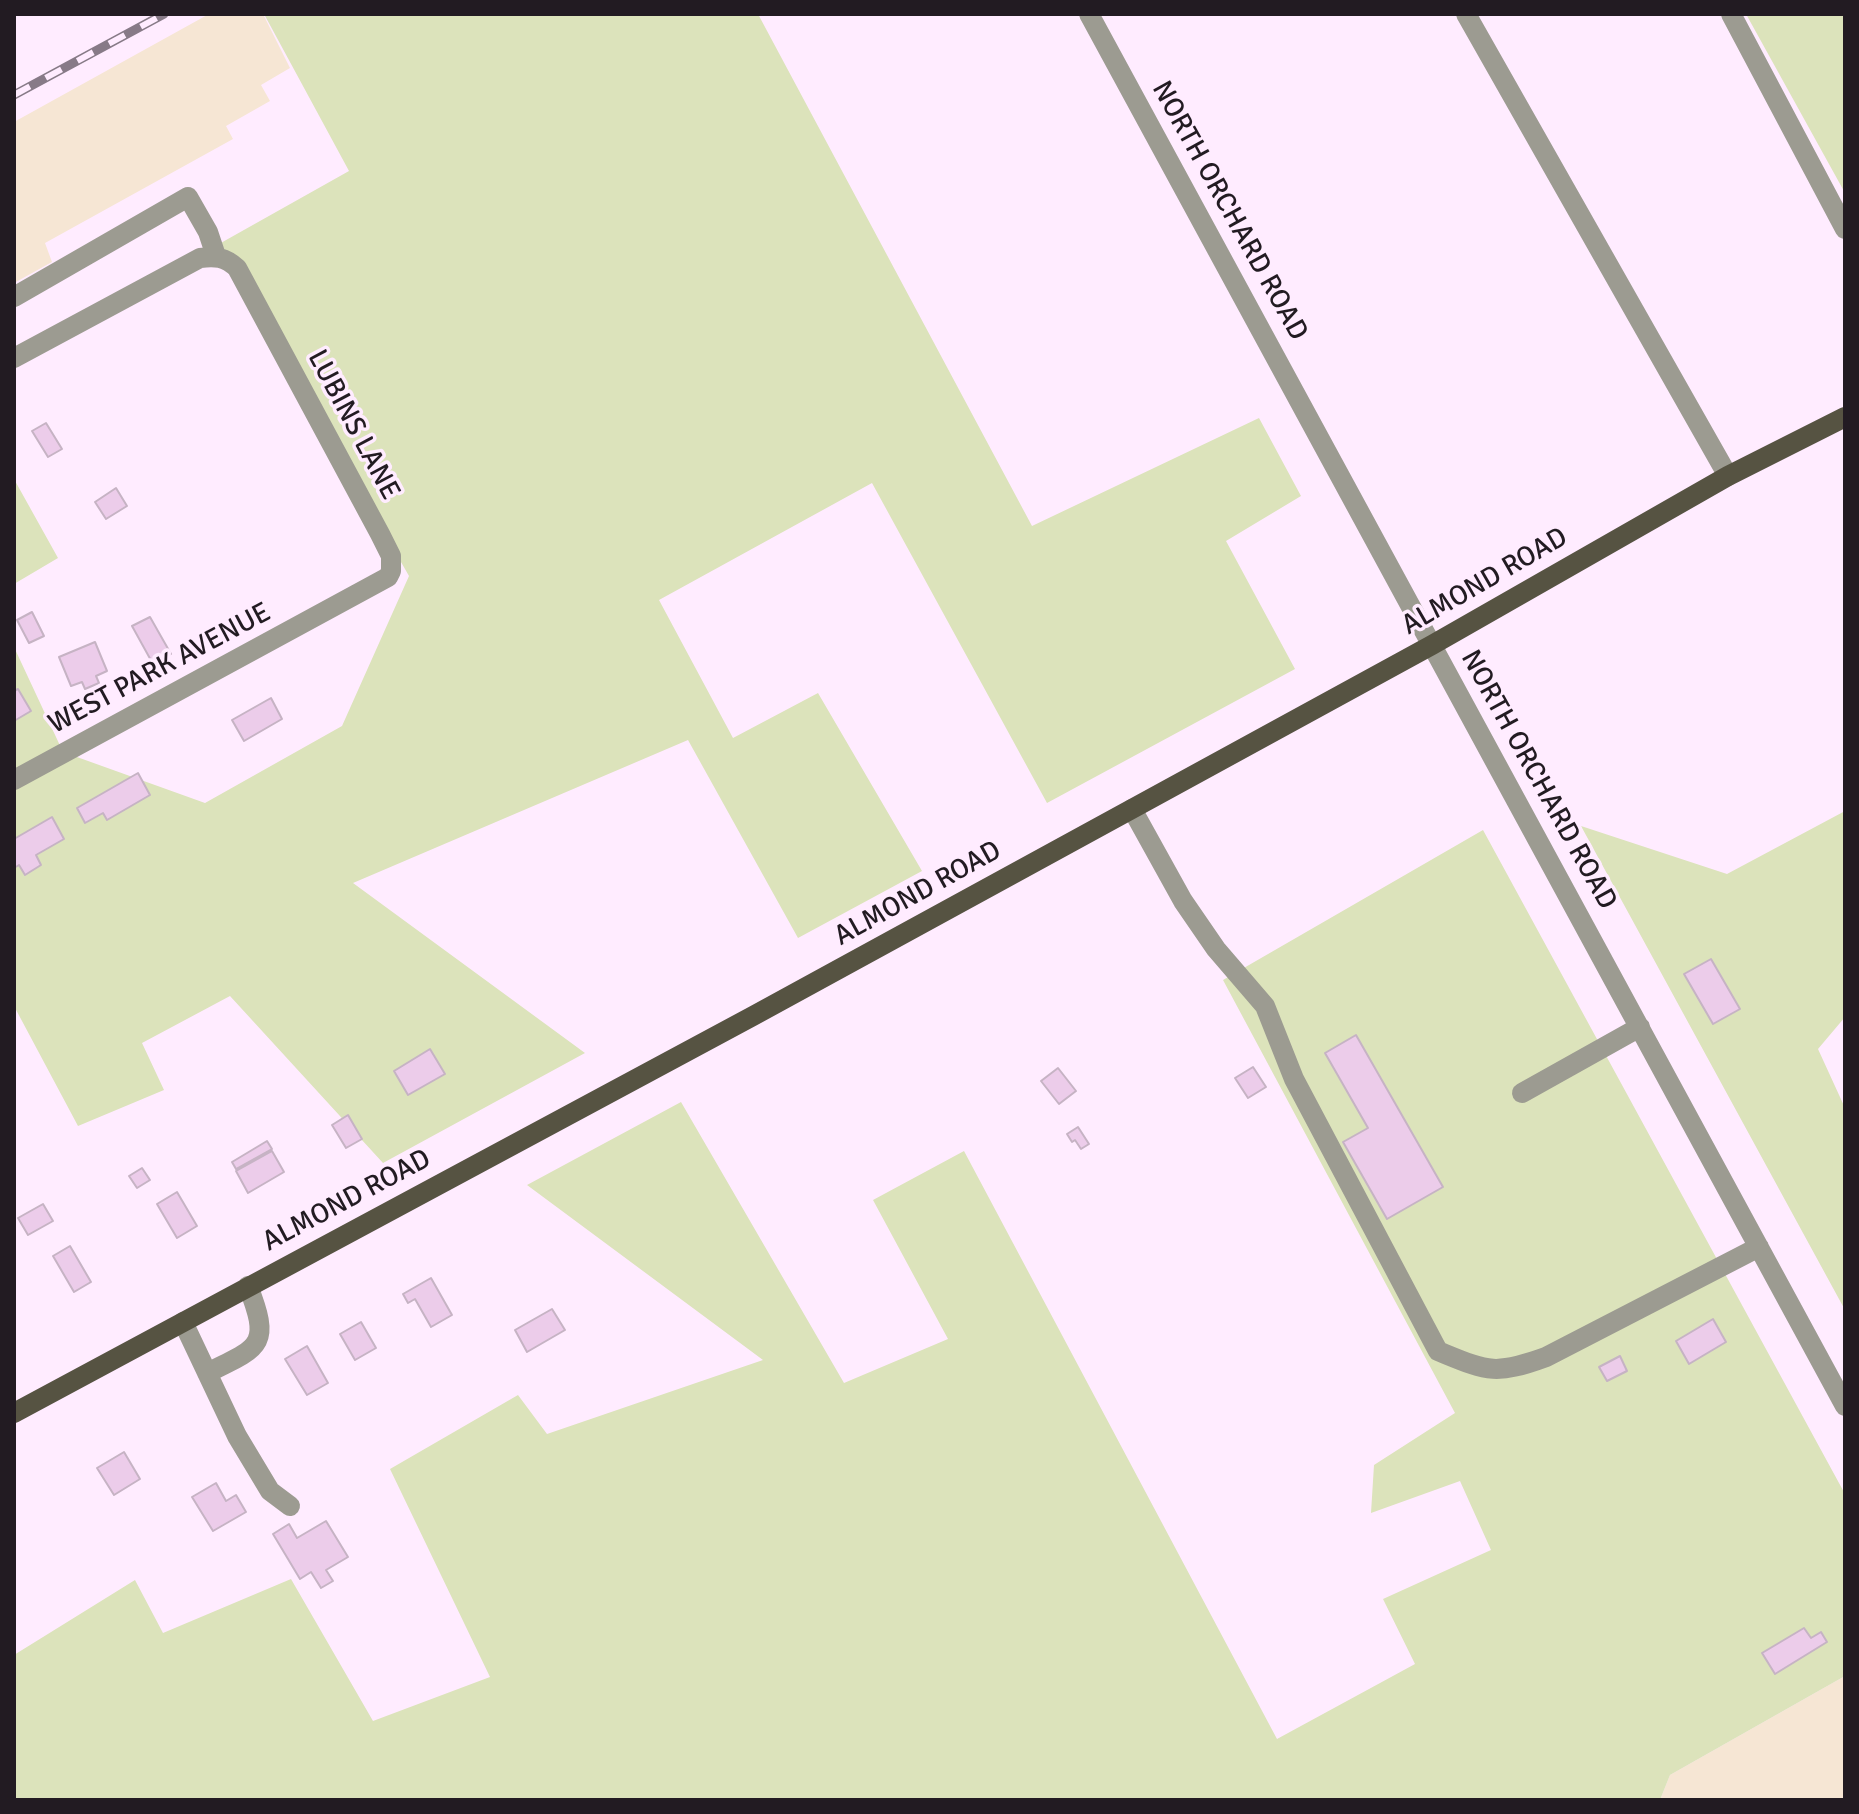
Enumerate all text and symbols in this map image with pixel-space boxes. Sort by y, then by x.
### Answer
street label: NORTH ORCHARD ROAD [1144,75,1314,347]
street label: LUBINS LANE [299,344,407,506]
street label: ALMOND ROAD [1396,521,1574,643]
street label: WEST PARK AVENUE [43,596,277,742]
street label: NORTH ORCHARD ROAD [1453,644,1623,916]
street label: ALMOND ROAD [829,834,1007,954]
street label: ALMOND ROAD [257,1143,437,1259]

